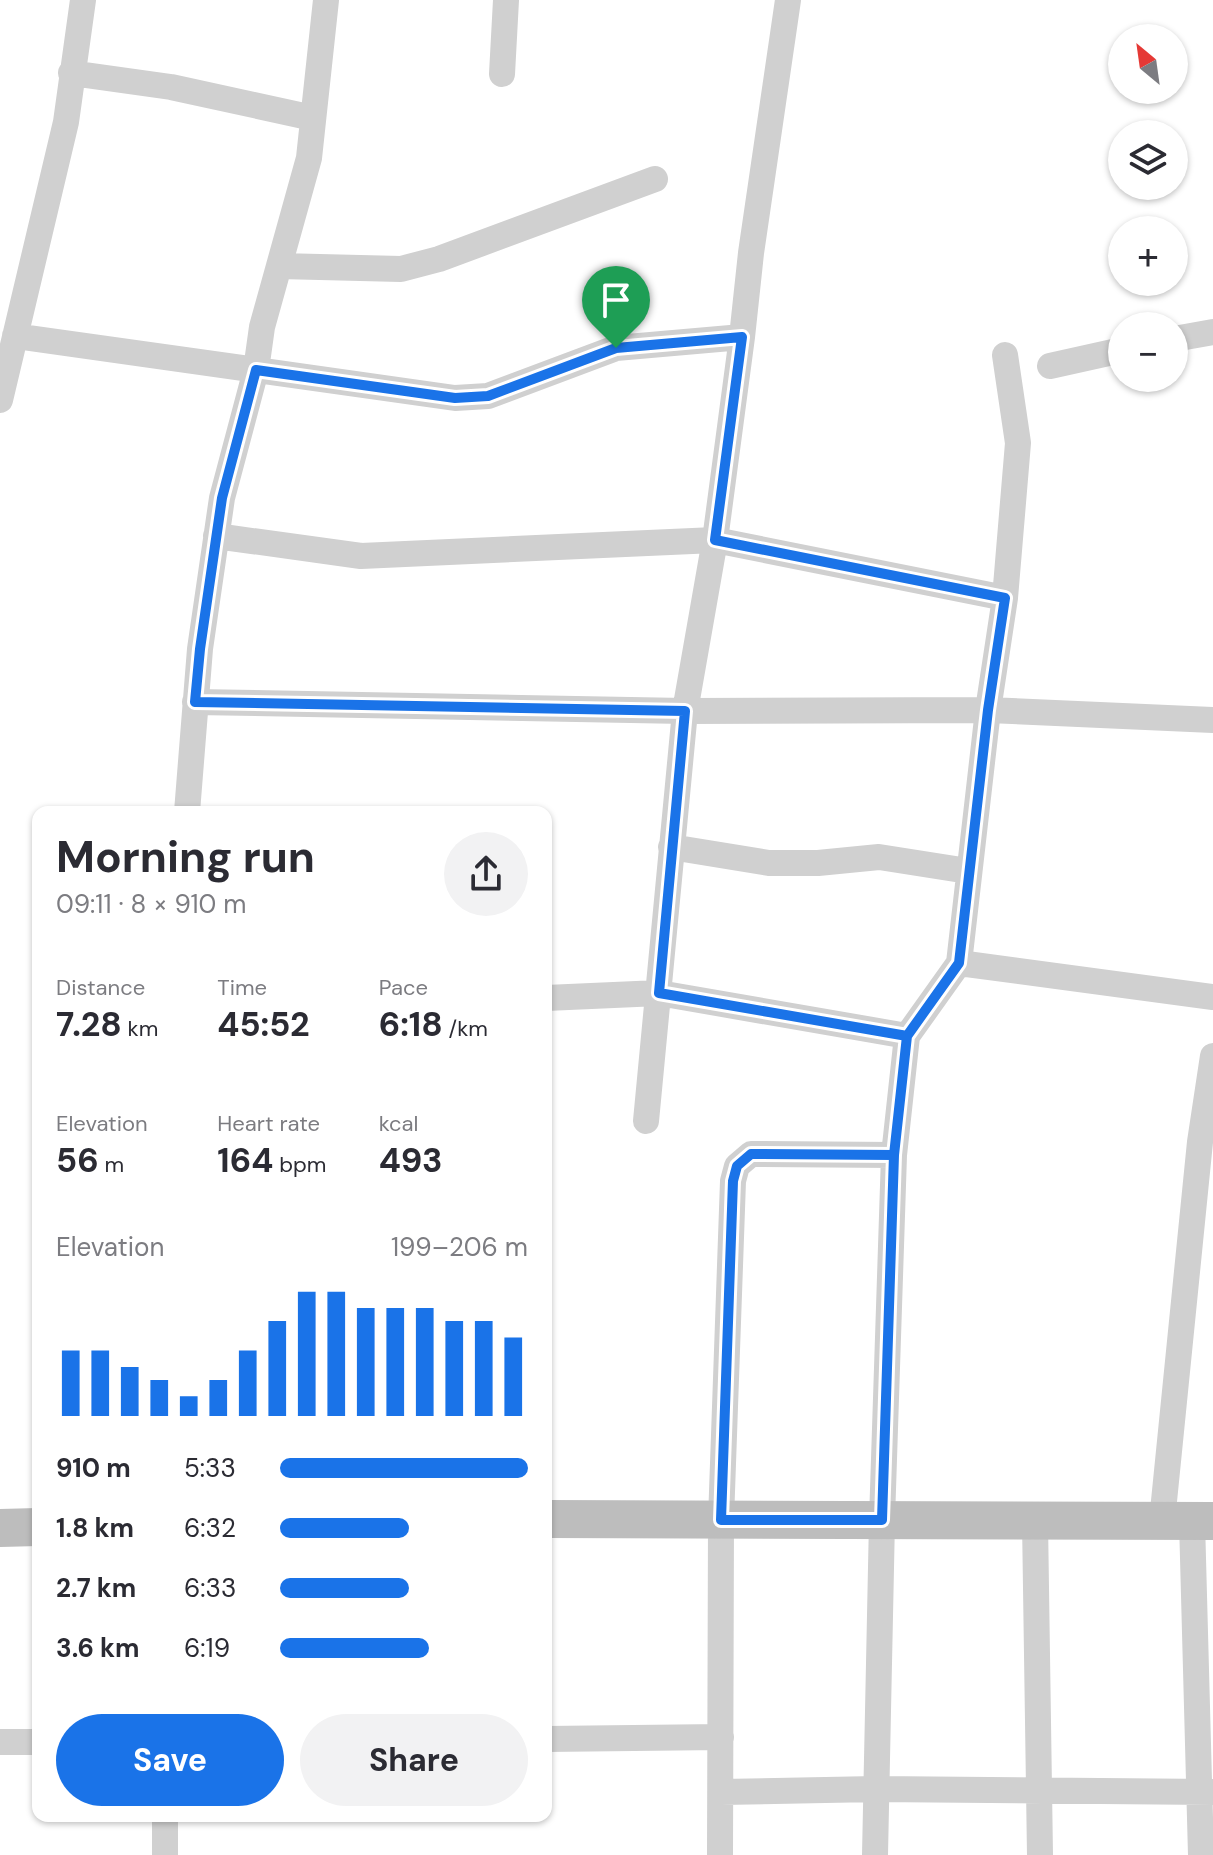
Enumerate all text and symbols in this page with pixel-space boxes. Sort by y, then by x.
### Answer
north arrow [1108,24,1188,104]
map controls [1108,24,1188,392]
button: layers [1108,120,1188,200]
button: + [1108,216,1188,296]
pin [582,266,650,348]
icon: arrive [594,278,638,322]
button: − [1108,312,1188,392]
text: Morning run [56,828,315,886]
button: share [444,832,528,916]
text: 09:11 · 8 × 910 m [56,887,246,921]
text: Distance [56,973,145,1002]
text: Time [217,973,267,1002]
text: Pace [379,973,428,1002]
text: 7.28 [56,1002,122,1047]
text: 45:52 [217,1002,310,1047]
text: 6:18 [379,1002,443,1047]
text: km [122,1014,158,1043]
text: /km [443,1014,488,1043]
text: Elevation [56,1109,148,1138]
text: Heart rate [217,1109,320,1138]
text: kcal [379,1109,418,1138]
text: 56 [56,1138,99,1183]
text: 164 [217,1138,273,1183]
text: 493 [379,1138,443,1183]
text: m [99,1150,124,1179]
text: bpm [273,1150,326,1179]
text: Elevation [56,1230,164,1264]
text: 199–206 m [391,1230,528,1264]
text: 910 m [56,1451,131,1485]
text: 5:33 [184,1451,236,1485]
text: 1.8 km [56,1511,134,1545]
text: 6:32 [184,1511,236,1545]
text: 2.7 km [56,1571,136,1605]
text: 6:33 [184,1571,236,1605]
text: 3.6 km [56,1631,140,1665]
text: 6:19 [184,1631,230,1665]
button: Save [56,1714,284,1806]
button: Share [300,1714,528,1806]

